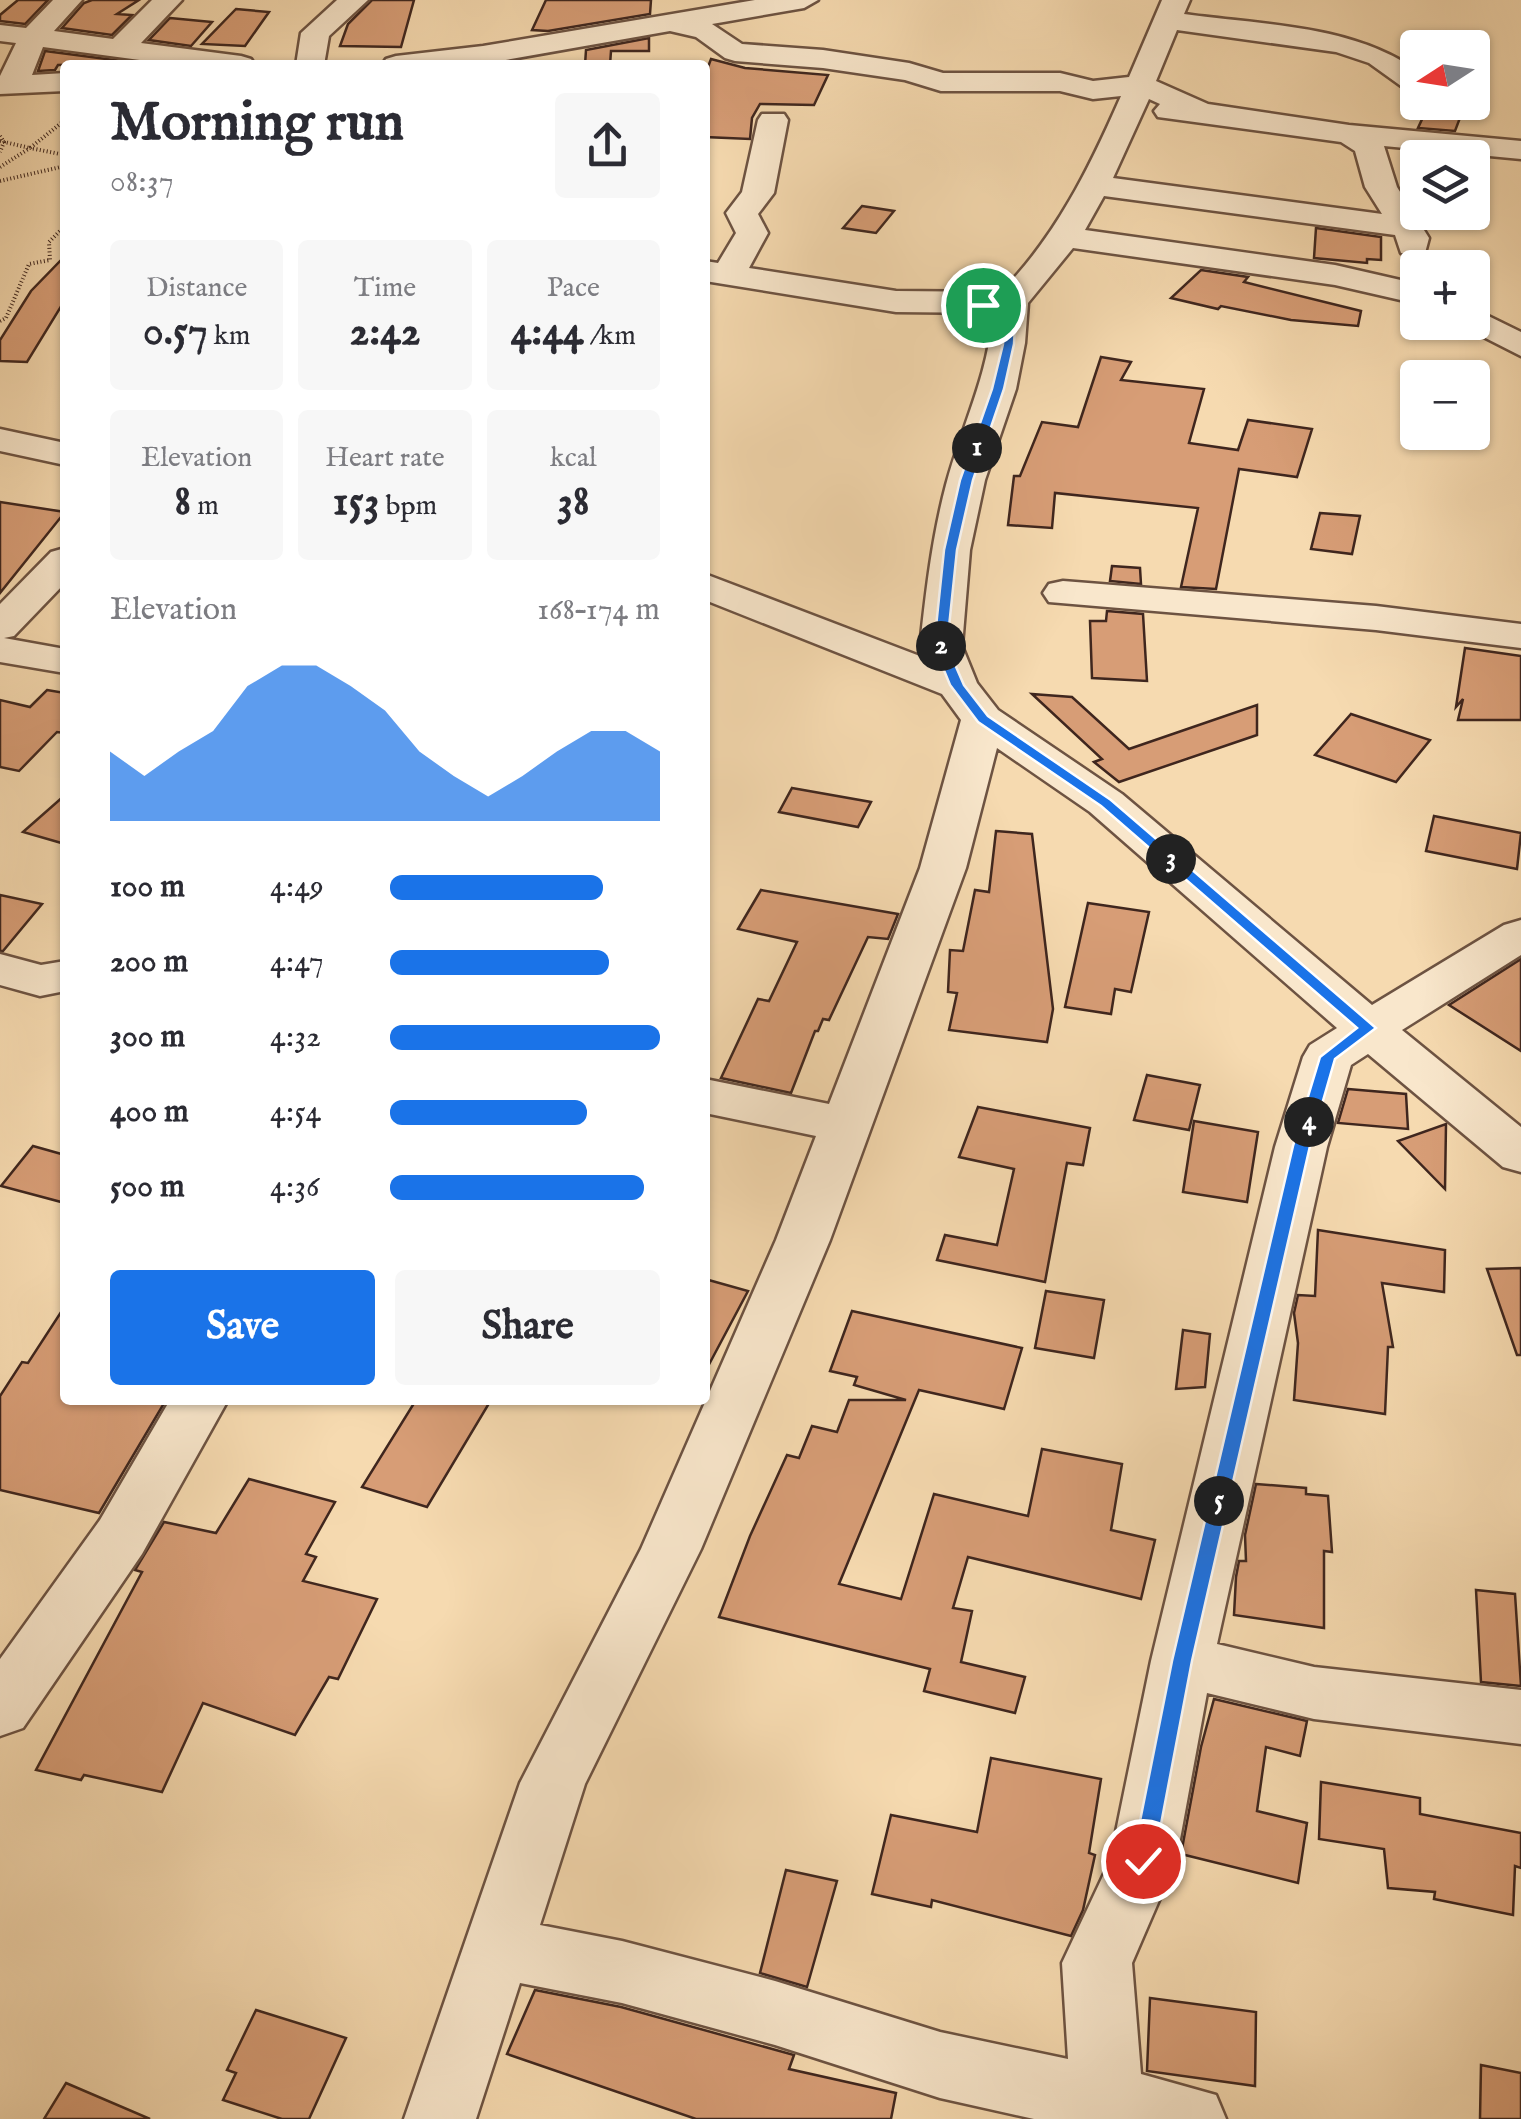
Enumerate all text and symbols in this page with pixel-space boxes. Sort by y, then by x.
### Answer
north arrow [1400,30,1490,120]
map controls [1400,30,1490,450]
text: Morning run [110,89,404,159]
button: share [555,93,660,198]
button: layers [1400,140,1490,230]
text: 08:37 [110,162,174,203]
button: + [1400,250,1490,340]
pin [941,263,1026,348]
text: Distance [146,271,247,306]
text: Time [354,271,416,306]
text: Pace [547,271,600,306]
icon: arrive [956,278,1011,333]
text: 0.57 [143,306,208,359]
text: 2:42 [349,306,421,359]
text: 4:44 [511,306,584,359]
text: km [208,319,250,354]
text: /km [584,319,636,354]
button: − [1400,360,1490,450]
pin: 1 [952,423,1002,473]
text: 1 [972,430,982,465]
text: Elevation [141,441,252,476]
text: Heart rate [325,441,445,476]
text: kcal [550,441,597,476]
text: 8 [175,476,191,529]
text: 153 [333,476,379,529]
text: 38 [557,476,589,529]
text: m [191,489,219,524]
text: bpm [379,489,437,524]
text: Elevation [110,590,237,631]
text: 168–174 m [537,590,660,631]
pin: 2 [916,621,966,671]
text: 2 [934,628,948,663]
pin: 3 [1146,834,1196,884]
text: 3 [1166,841,1176,876]
text: 100 m [110,867,185,908]
text: 4:49 [270,867,324,908]
text: 200 m [110,942,188,983]
text: 4:47 [270,942,324,983]
text: 300 m [110,1017,185,1058]
text: 4:32 [270,1017,321,1058]
text: 400 m [110,1092,189,1133]
text: 4:54 [270,1092,321,1133]
pin: 4 [1284,1097,1334,1147]
text: 4 [1302,1104,1316,1139]
text: 500 m [110,1167,185,1208]
text: 4:36 [270,1167,320,1208]
button: Save [110,1270,375,1385]
button: Share [395,1270,660,1385]
pin: 5 [1194,1476,1244,1526]
text: 5 [1214,1483,1224,1518]
pin [1101,1819,1186,1904]
icon: check [1116,1834,1171,1889]

